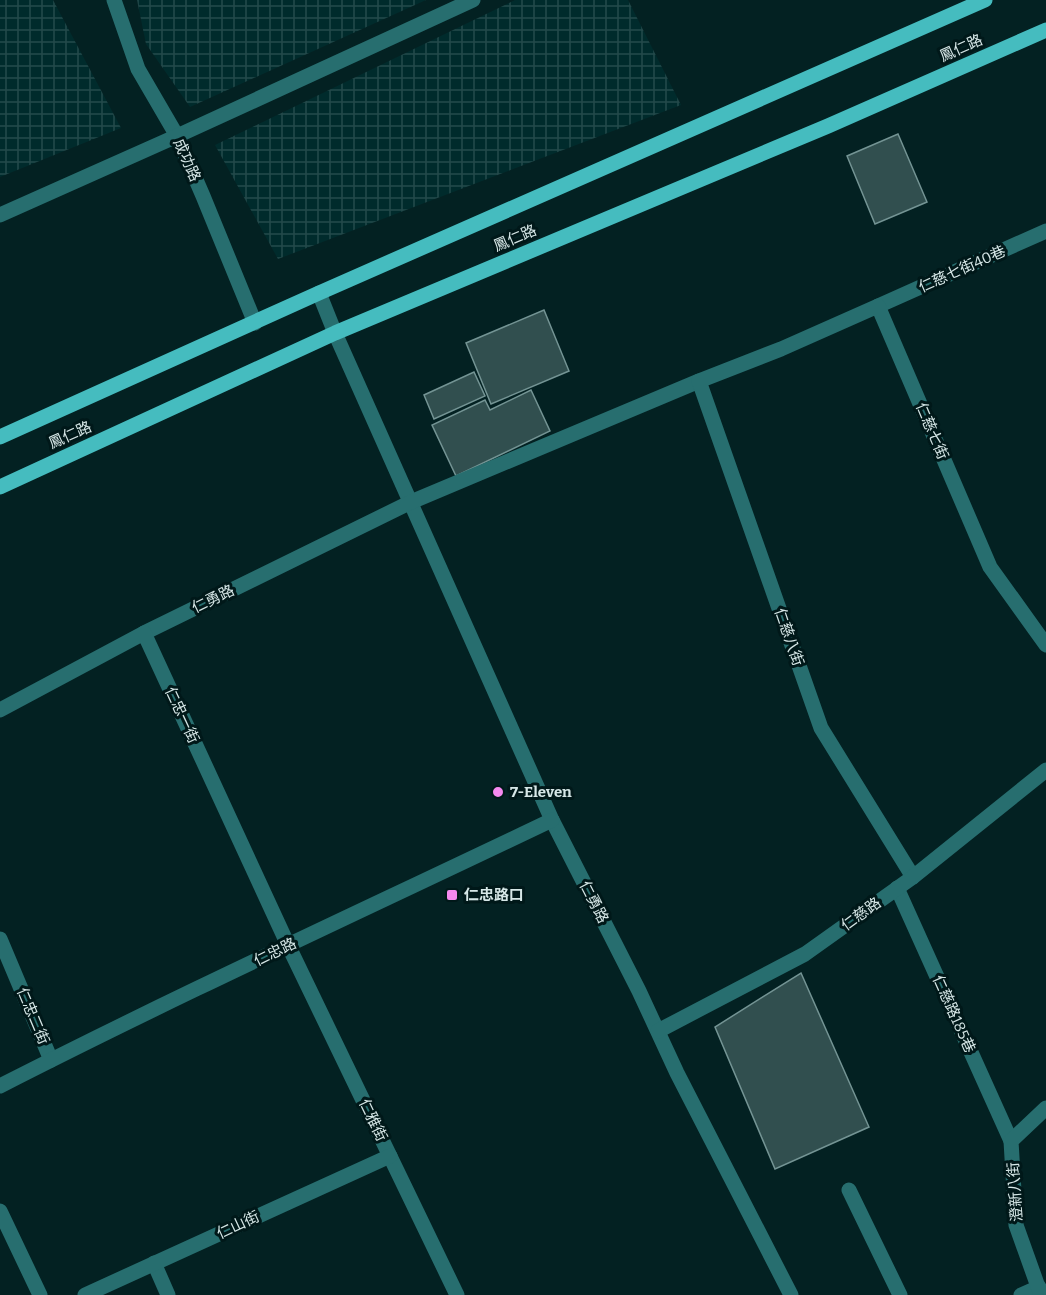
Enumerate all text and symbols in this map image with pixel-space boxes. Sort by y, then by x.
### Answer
street label: 鳳仁路 [937,31,985,65]
street label: 成功路 [170,136,204,184]
street label: 鳳仁路 [491,221,539,255]
street label: 仁慈七街40巷 [916,242,1008,296]
street label: 仁慈七街 [912,400,952,462]
street label: 鳳仁路 [46,418,94,452]
street label: 仁勇路 [189,581,237,617]
street label: 仁慈八街 [771,606,807,668]
street label: 仁忠一街 [161,684,203,746]
place label: 7-Eleven [510,783,572,801]
marker: 7-Eleven [491,785,505,799]
street label: 仁勇路 [576,878,612,926]
place label: 仁忠路口 [464,886,524,904]
marker: 仁忠路口 [445,888,459,902]
street label: 仁慈路 [838,893,884,935]
street label: 仁忠路 [251,934,299,970]
street label: 仁慈路185巷 [929,972,979,1056]
street label: 仁忠二街 [13,985,53,1047]
street label: 仁雅街 [355,1096,391,1144]
street label: 澄新八街 [1004,1161,1026,1223]
street label: 仁山街 [214,1207,262,1243]

